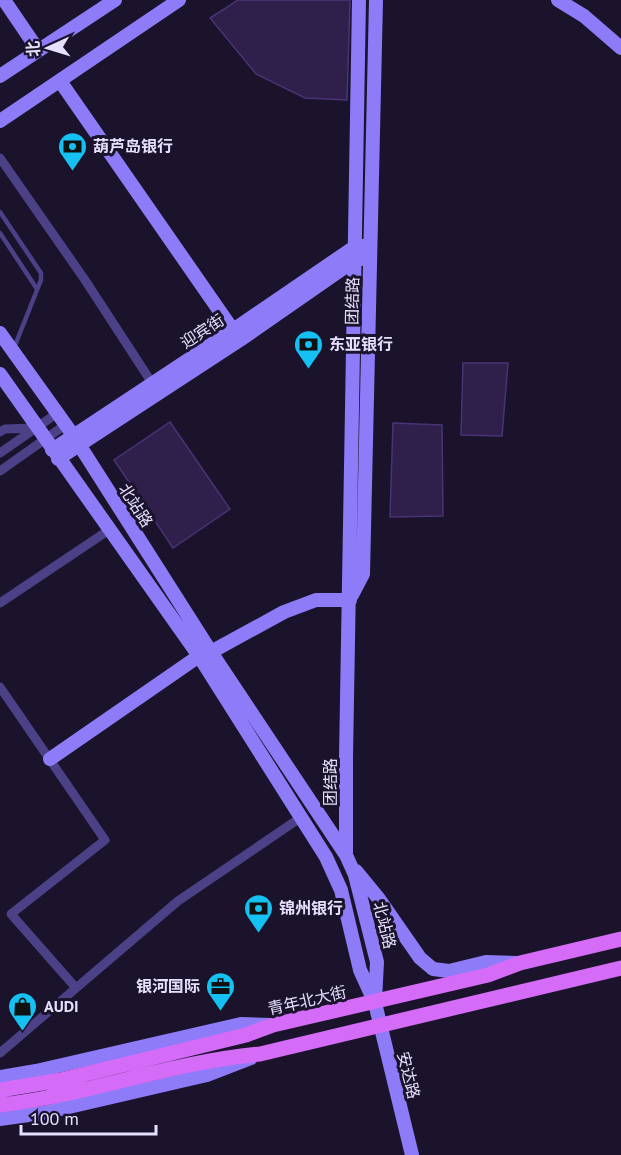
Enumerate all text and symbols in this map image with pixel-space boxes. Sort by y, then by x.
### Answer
north arrow [18,18,78,78]
text: 北 [23,40,44,58]
bank icon: 葫芦岛银行 [56,130,88,172]
place label: 葫芦岛银行 [93,136,173,156]
street label: 团结路 [342,277,362,325]
street label: 迎宾街 [176,310,228,352]
bank icon: 东亚银行 [292,328,324,370]
place label: 东亚银行 [329,334,393,354]
street label: 北站路 [115,479,157,531]
street label: 团结路 [320,758,340,806]
bank icon: 锦州银行 [242,892,274,934]
place label: 锦州银行 [279,898,343,918]
street label: 北站路 [369,899,401,951]
office icon: 银河国际 [205,970,237,1012]
place label: 银河国际 [136,976,200,996]
street label: 青年北大街 [266,981,348,1019]
shop icon: AUDI [7,990,39,1032]
place label: AUDI [44,996,79,1016]
street label: 安达路 [393,1049,425,1101]
scale bar [21,1098,156,1136]
text: 100 m [30,1107,79,1130]

